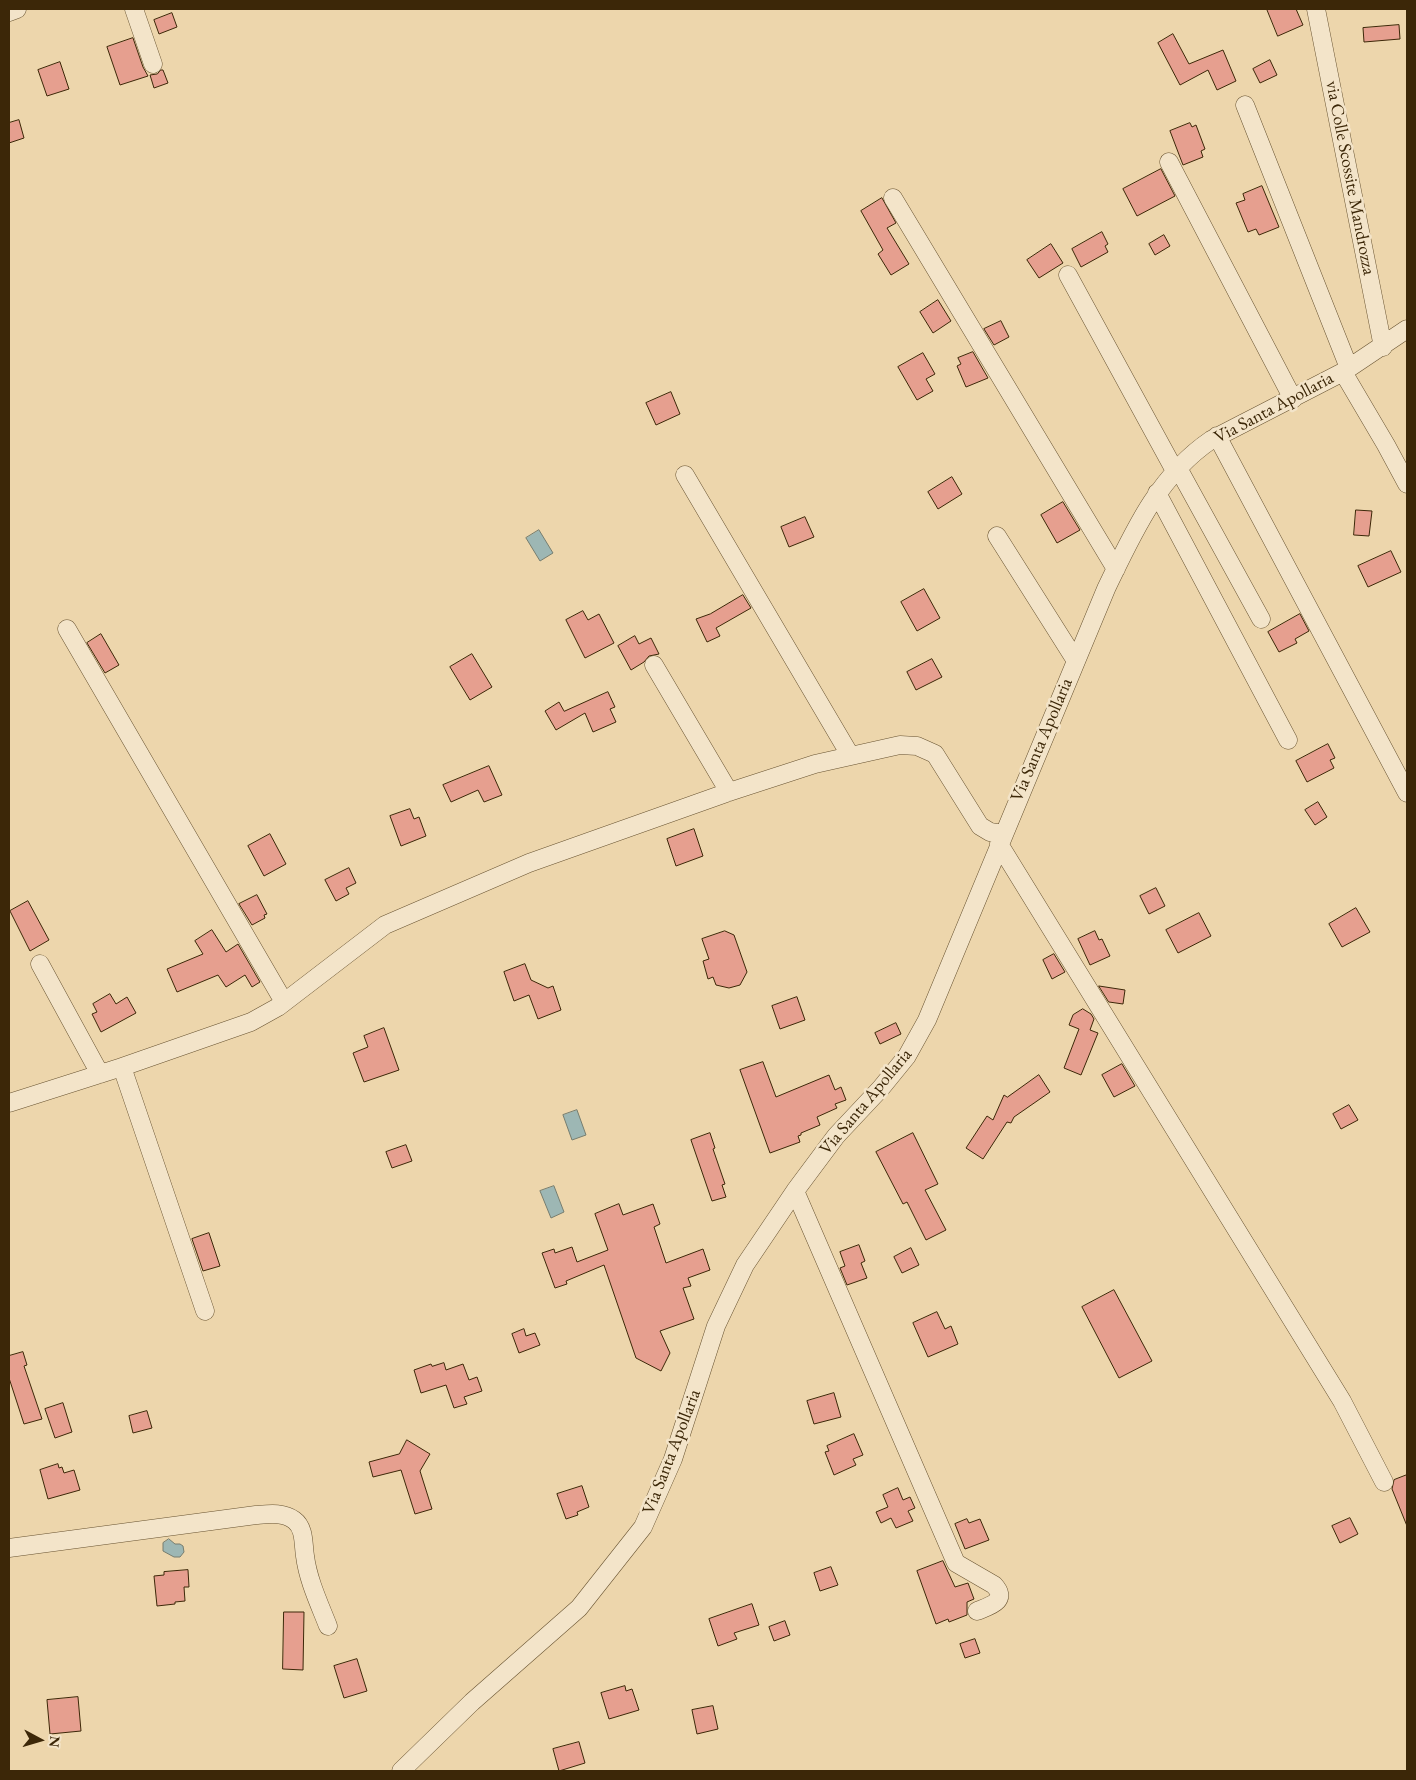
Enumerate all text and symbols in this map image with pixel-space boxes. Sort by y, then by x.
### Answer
street label: via Colle Scossite Mandrozza [1321,79,1379,277]
street label: Via Santa Apollaria [1211,367,1337,449]
street label: Via Santa Apollaria [1006,675,1078,805]
street label: Via Santa Apollaria [815,1044,917,1160]
street label: Via Santa Apollaria [638,1386,706,1518]
north arrow [15,1715,65,1765]
text: N [45,1735,64,1748]

